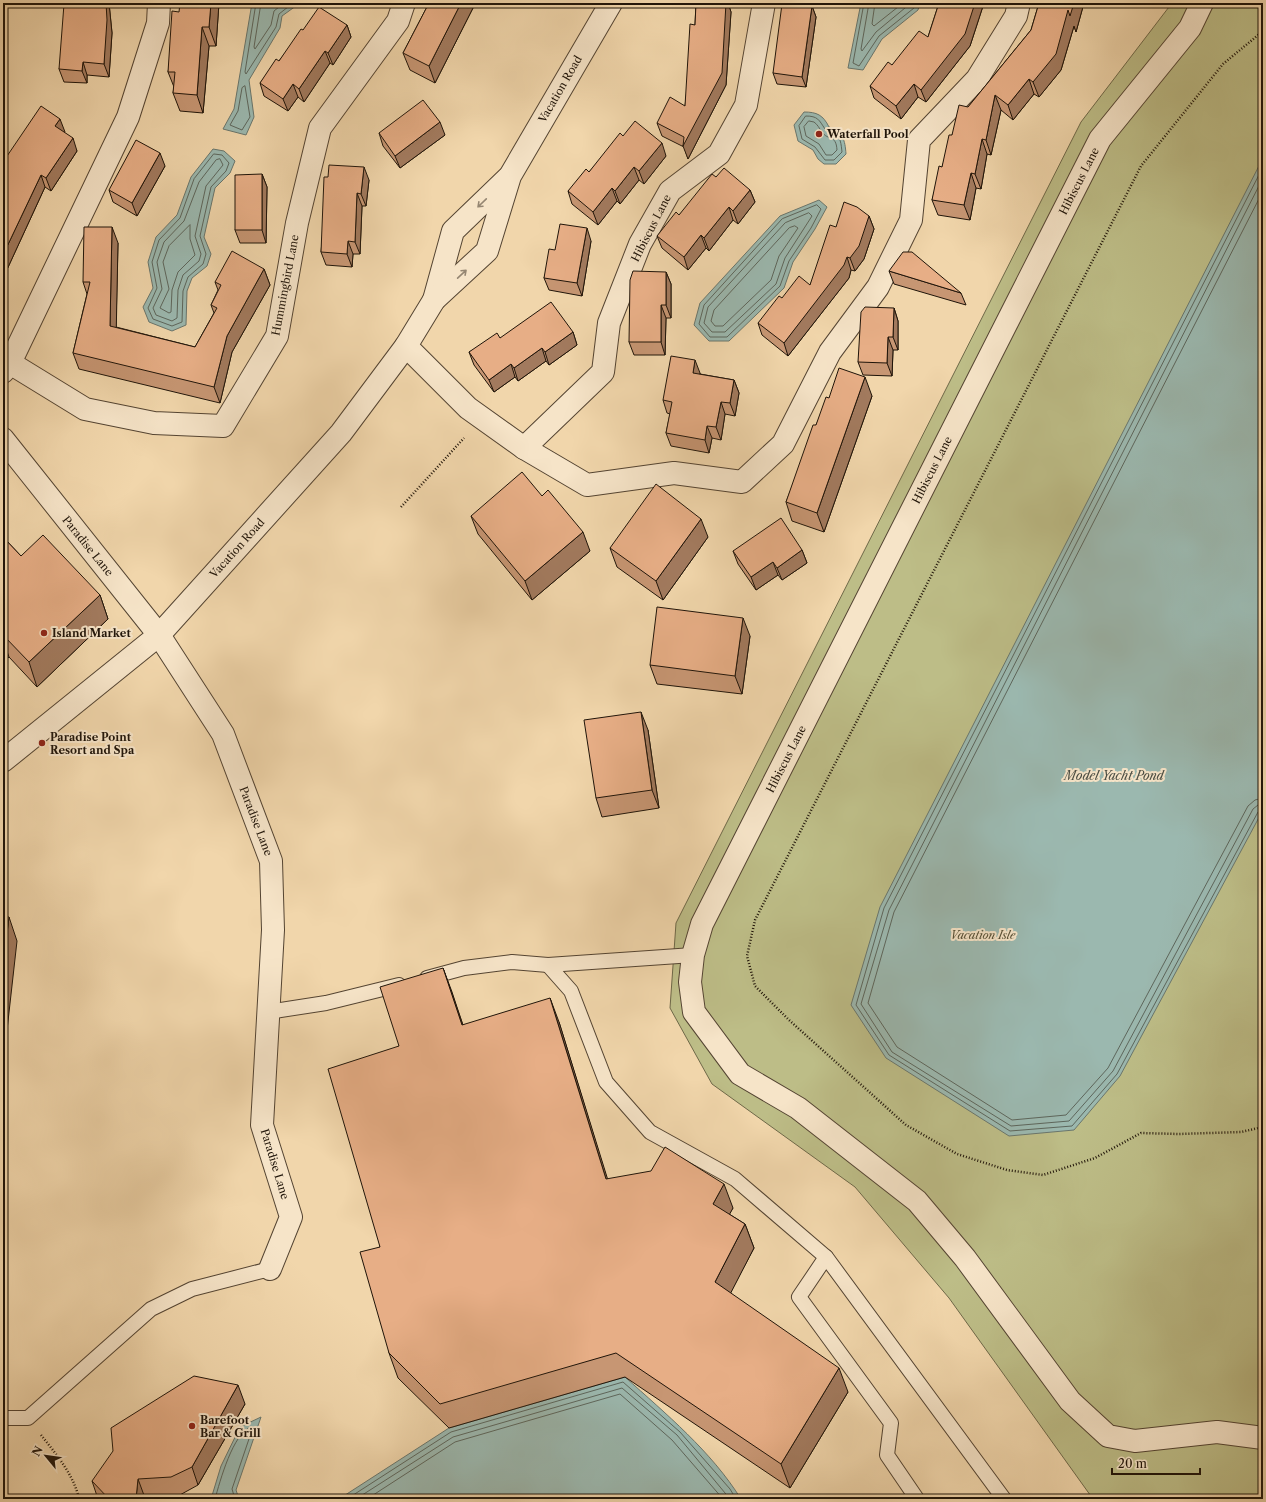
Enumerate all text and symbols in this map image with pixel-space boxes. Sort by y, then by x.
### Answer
street label: Vacation Road [535,53,585,126]
place label: Waterfall Pool [826,127,909,141]
marker: Waterfall Pool [814,129,824,139]
street label: Hibiscus Lane [1056,145,1102,217]
street label: Hibiscus Lane [628,192,674,264]
one-way arrow [477,198,487,208]
street label: Hummingbird Lane [268,233,302,337]
one-way arrow [457,269,467,279]
street label: Hibiscus Lane [909,434,955,506]
street label: Paradise Lane [60,513,116,579]
street label: Vacation Road [206,515,268,581]
place label: Island Market [52,626,131,640]
marker: Island Market [39,628,49,638]
street label: Hibiscus Lane [763,723,809,795]
place label: Paradise Point Resort and Spa [50,730,135,757]
marker: Paradise Point Resort and Spa [37,738,47,748]
water label: Model Yacht Pond [1062,768,1166,783]
street label: Paradise Lane [236,784,276,858]
park label: Vacation Isle [951,928,1016,942]
street label: Paradise Lane [258,1127,292,1201]
place label: Barefoot Bar & Grill [200,1413,261,1440]
marker: Barefoot Bar & Grill [187,1421,197,1431]
north arrow [26,1436,66,1476]
text: N [29,1443,46,1459]
scale bar [1112,1450,1200,1476]
text: 20 m [1118,1456,1147,1471]

